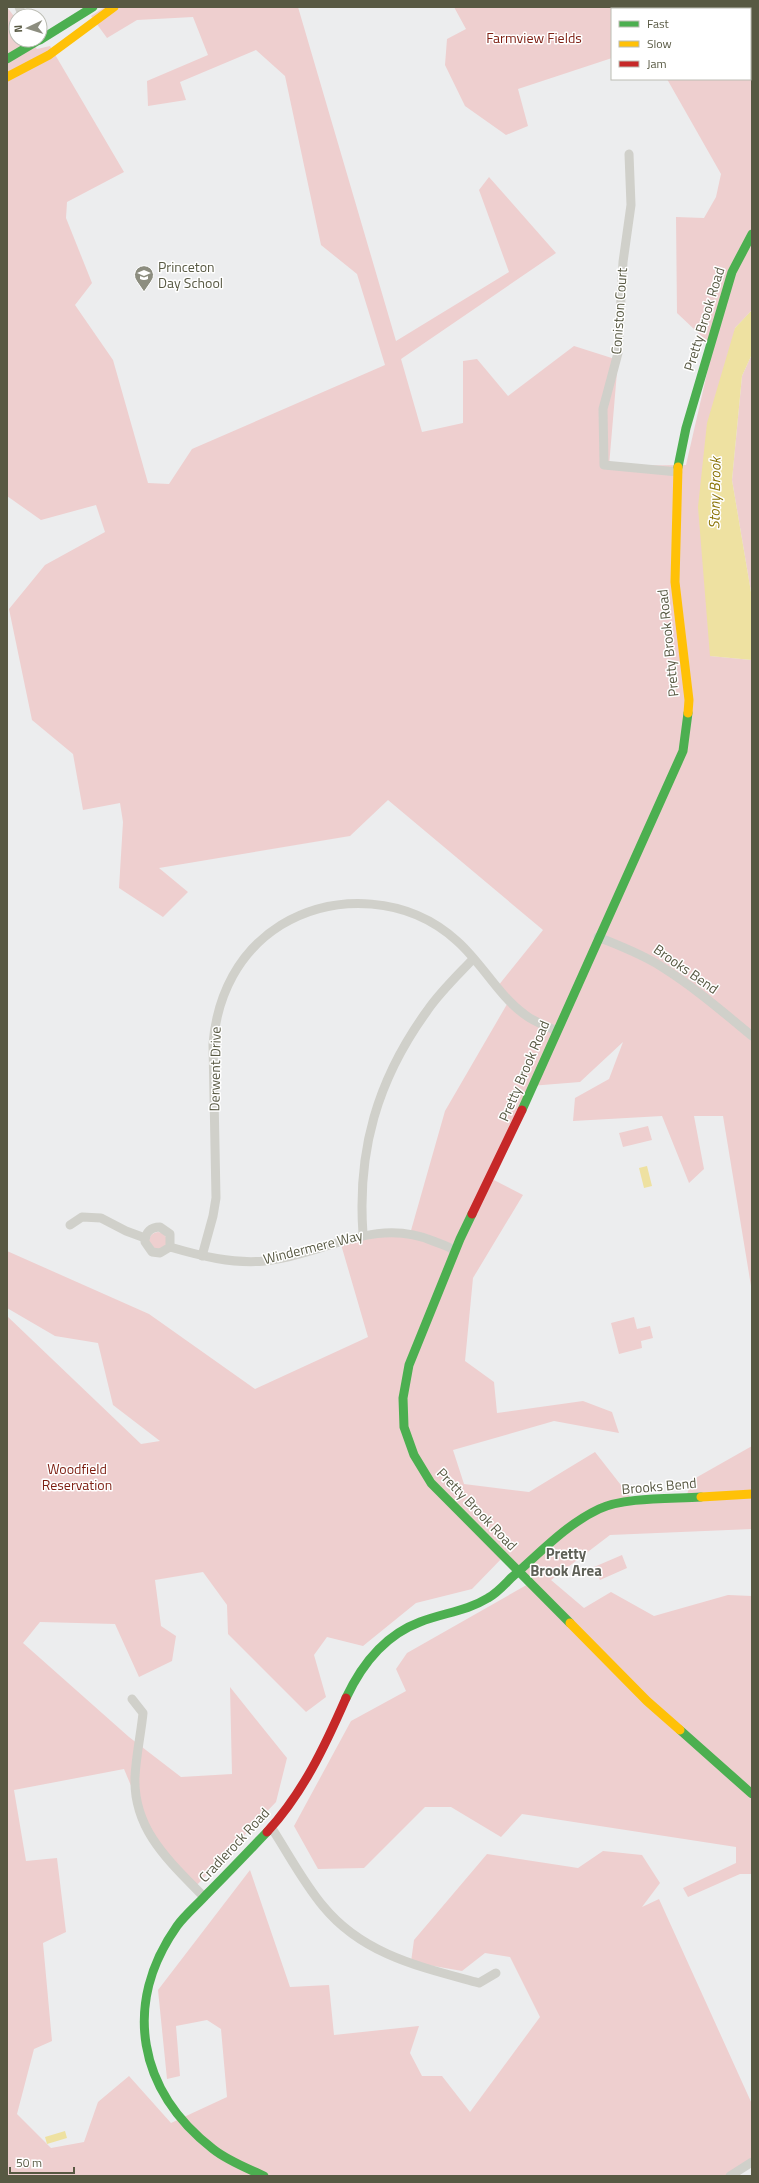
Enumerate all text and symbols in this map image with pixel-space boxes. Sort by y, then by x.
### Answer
north arrow [8,8,48,48]
legend [611,8,751,80]
text: Fast [647,14,670,33]
text: N [10,24,26,33]
park label: Farmview Fields [486,27,582,48]
text: Slow [647,34,672,53]
text: Jam [647,54,667,73]
place label: Princeton Day School [158,256,223,293]
school or university icon: Princeton Day School [133,264,155,292]
street label: Pretty Brook Road [678,264,729,374]
street label: Coniston Court [605,267,632,355]
water label: Stony Brook [702,455,727,529]
street label: Pretty Brook Road [651,588,684,698]
street label: Brooks Bend [650,938,723,999]
street label: Pretty Brook Road [493,1017,554,1125]
street label: Derwent Drive [203,1026,226,1112]
street label: Windermere Way [261,1224,365,1269]
park label: Woodfield Reservation [42,1458,112,1495]
street label: Pretty Brook Road [432,1463,522,1555]
street label: Brooks Bend [621,1472,697,1499]
district label: Pretty Brook Area [530,1542,602,1582]
street label: Cradlerock Road [193,1803,274,1887]
scale bar [10,2149,74,2175]
text: 50 m [16,2153,42,2172]

